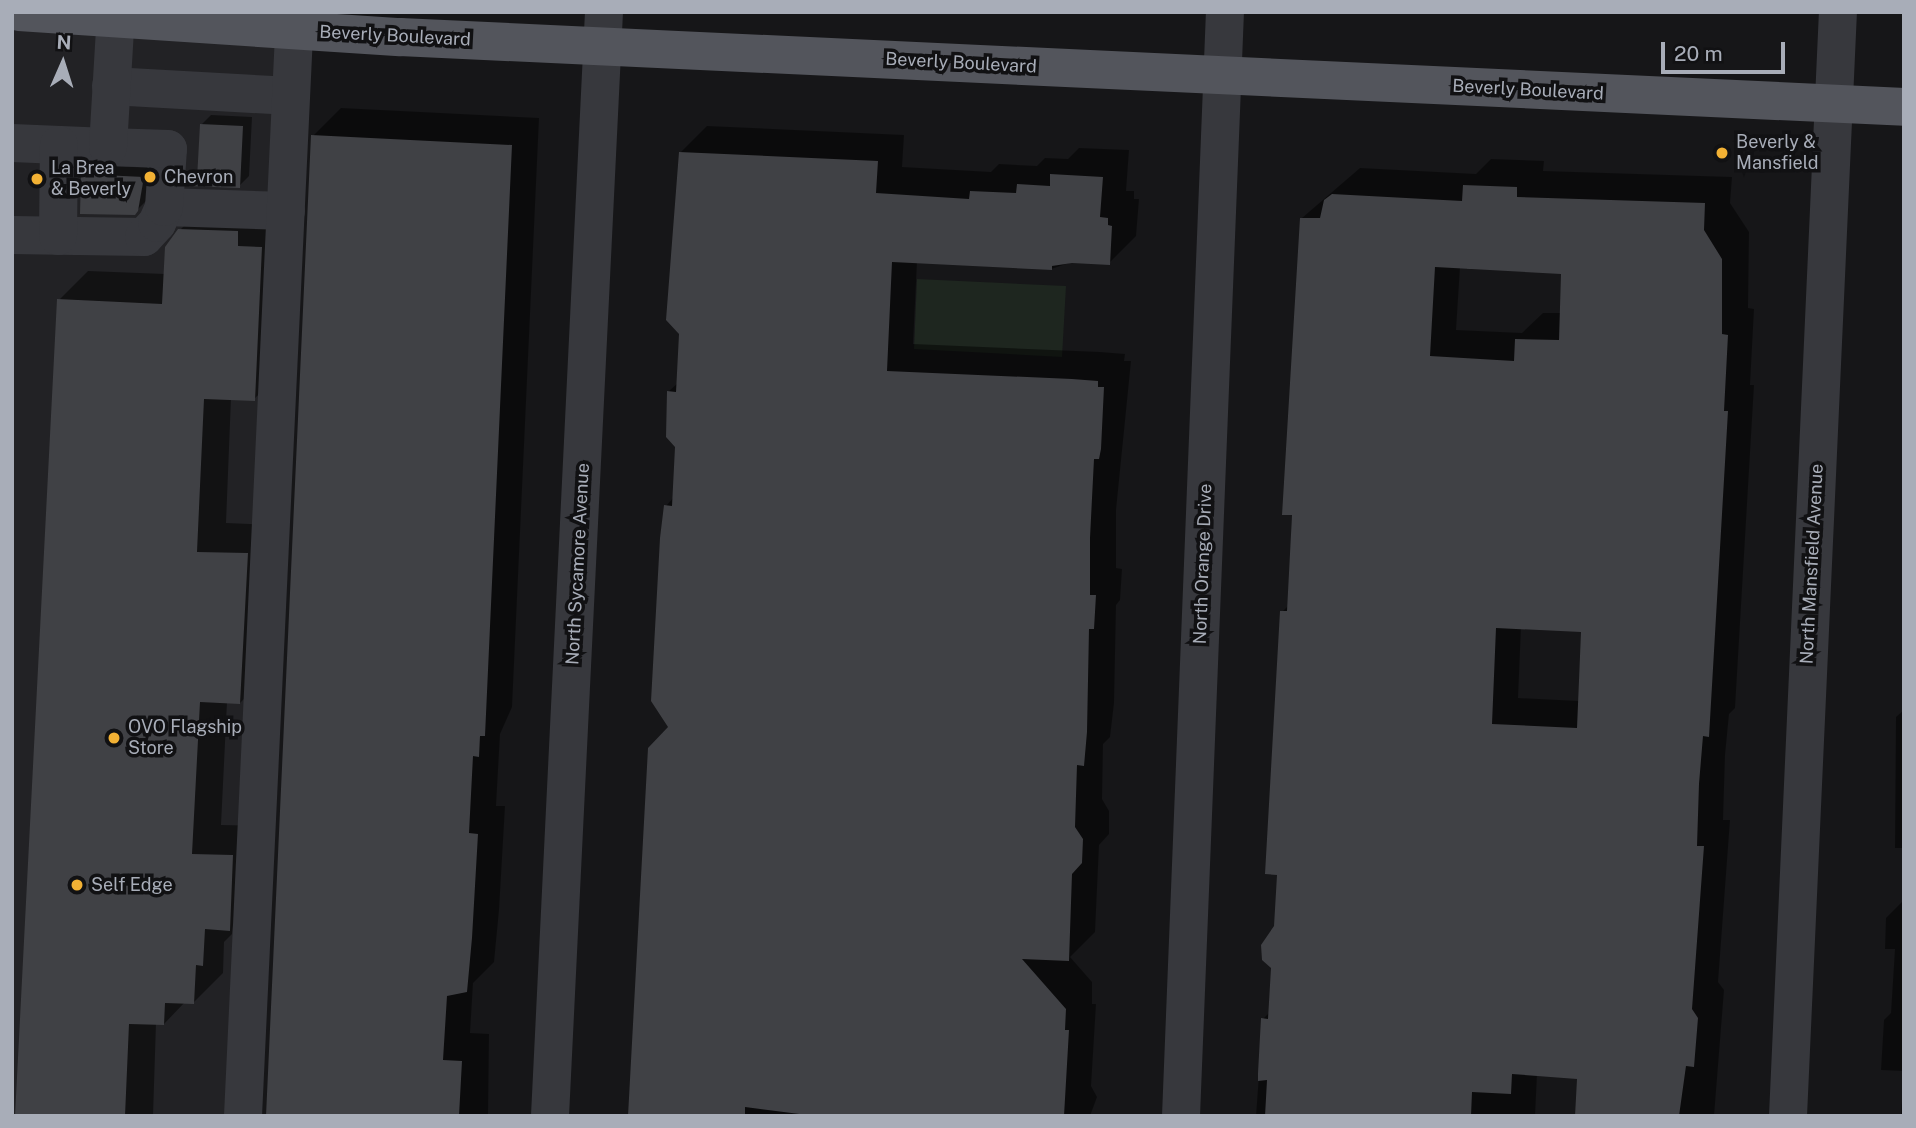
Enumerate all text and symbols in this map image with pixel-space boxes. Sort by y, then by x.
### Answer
street label: Beverly Boulevard [319,21,471,51]
north arrow [28,28,98,98]
scale bar [1664,28,1788,72]
text: N [56,31,72,53]
text: 20 m [1674,41,1723,66]
street label: Beverly Boulevard [885,48,1037,78]
street label: Beverly Boulevard [1452,75,1604,105]
place label: Beverly & Mansfield [1736,132,1819,174]
marker: Beverly & Mansfield [1714,145,1730,161]
place label: La Brea & Beverly [51,158,131,200]
place label: Chevron [164,166,233,188]
marker: Chevron [142,169,158,185]
marker: La Brea & Beverly [29,171,45,187]
street label: North Sycamore Avenue [562,462,594,666]
street label: North Mansfield Avenue [1796,463,1828,665]
street label: North Orange Drive [1189,483,1217,645]
place label: OVO Flagship Store [128,717,242,760]
marker: OVO Flagship Store [106,730,122,746]
place label: Self Edge [91,874,173,896]
marker: Self Edge [69,877,85,893]

